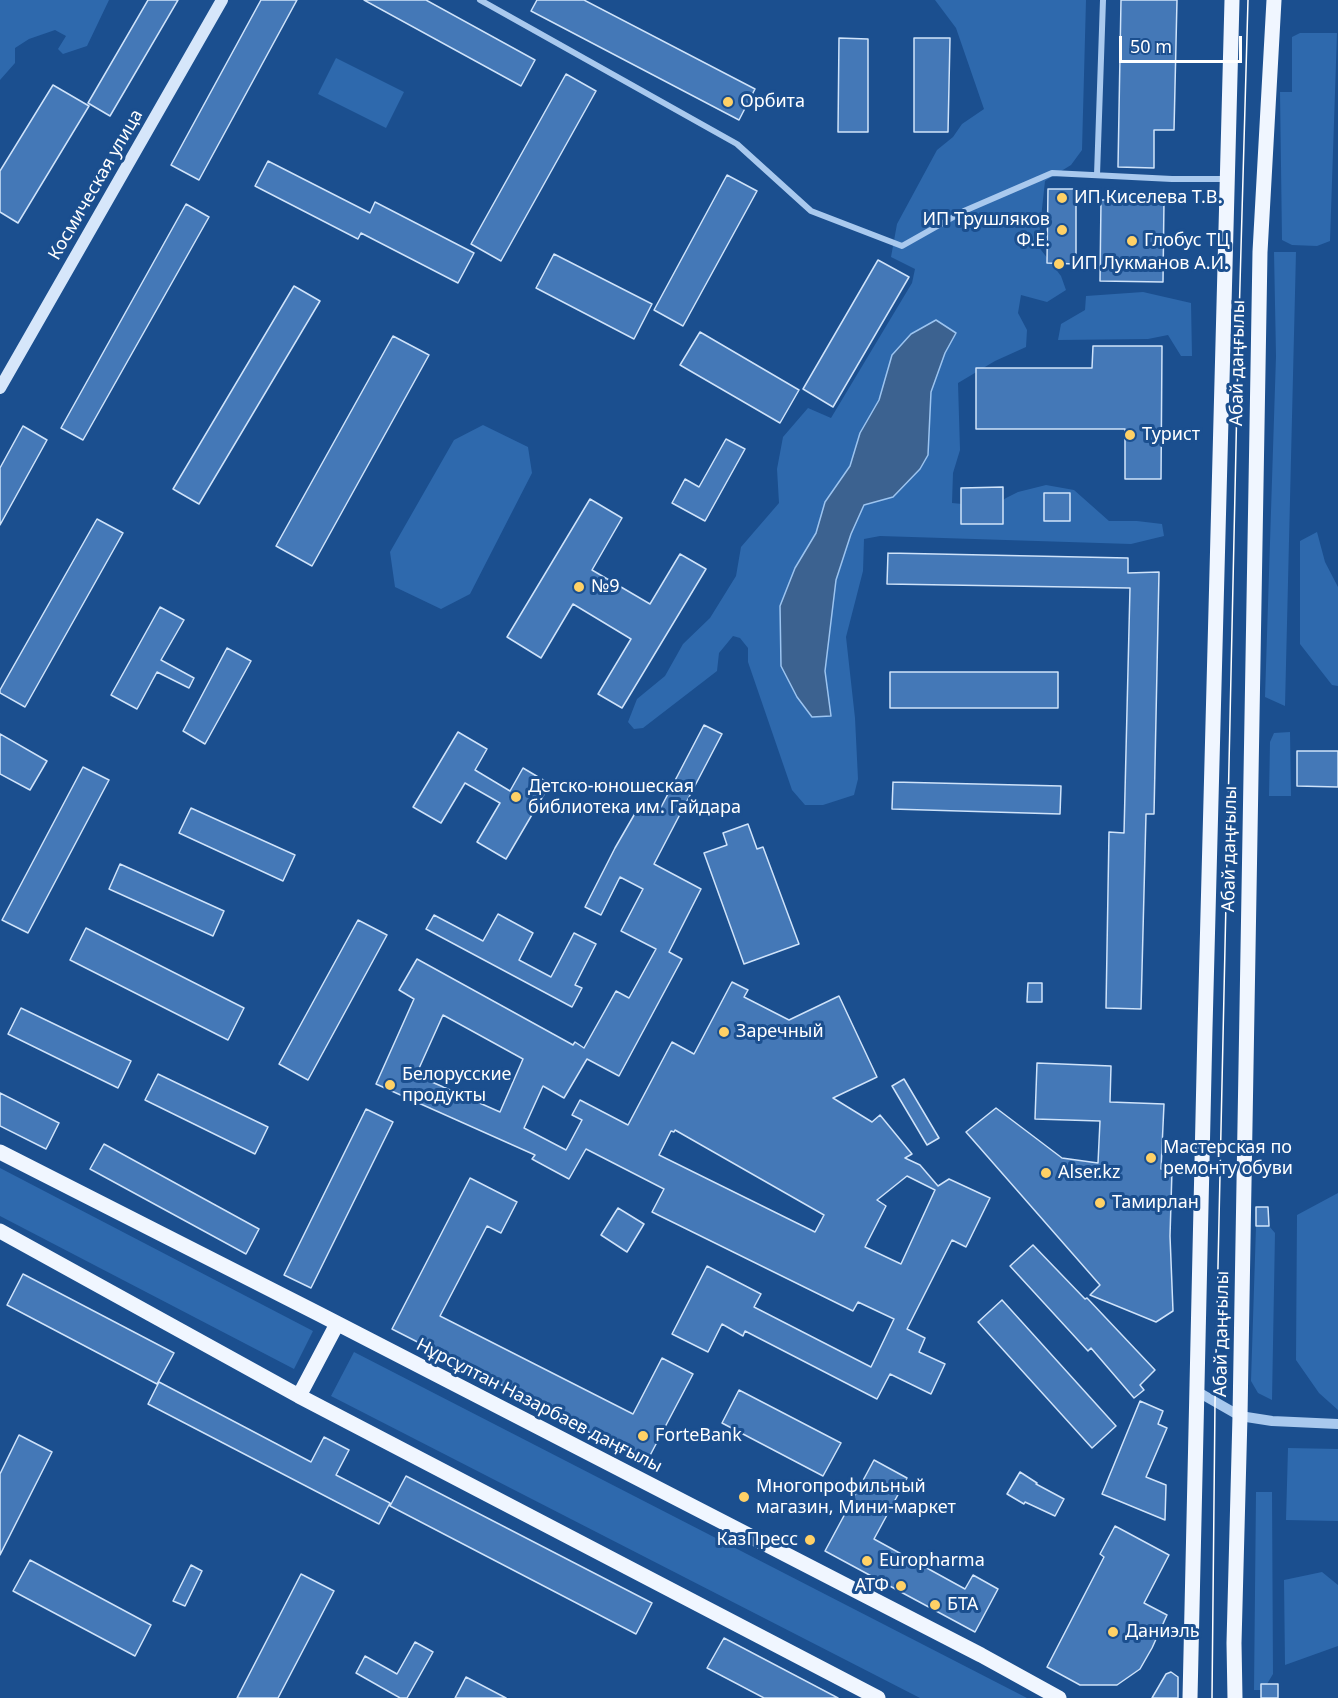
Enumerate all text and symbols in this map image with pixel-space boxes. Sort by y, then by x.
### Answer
scale bar [1122,24,1245,62]
text: 50 m [1130,34,1172,58]
place label: Орбита [740,91,805,113]
marker: Орбита [721,95,735,109]
street label: Космическая улица [44,106,148,264]
place label: ИП Киселева Т.В. [1074,187,1222,209]
marker: ИП Киселева Т.В. [1055,191,1069,205]
place label: ИП Трушляков Ф.Е. [922,209,1050,252]
marker: ИП Трушляков Ф.Е. [1055,223,1069,237]
place label: Глобус ТЦ [1144,230,1230,252]
marker: Глобус ТЦ [1125,234,1139,248]
place label: ИП Лукманов А.И. [1071,253,1229,275]
marker: ИП Лукманов А.И. [1052,257,1066,271]
street label: Абай даңғылы [1226,300,1250,426]
place label: Турист [1142,424,1200,446]
marker: Турист [1123,428,1137,442]
place label: №9 [591,576,620,598]
marker: №9 [572,580,586,594]
place label: Детско-юношеская библиотека им. Гайдара [528,776,741,818]
street label: Абай даңғылы [1218,786,1242,912]
marker: Детско-юношеская библиотека им. Гайдара [509,790,523,804]
place label: Заречный [736,1021,824,1043]
marker: Заречный [717,1025,731,1039]
place label: Белорусские продукты [402,1064,511,1106]
marker: Белорусские продукты [383,1078,397,1092]
place label: Мастерская по ремонту обуви [1163,1137,1293,1180]
marker: Мастерская по ремонту обуви [1144,1151,1158,1165]
place label: Alser.kz [1058,1162,1120,1184]
marker: Alser.kz [1039,1166,1053,1180]
place label: Тамирлан [1112,1192,1199,1214]
marker: Тамирлан [1093,1196,1107,1210]
street label: Абай даңғылы [1210,1271,1234,1397]
street label: Нұрсұлтан Назарбаев даңғылы [412,1334,666,1478]
place label: ForteBank [655,1425,742,1447]
marker: ForteBank [636,1429,650,1443]
place label: Многопрофильный магазин, Мини-маркет [756,1476,956,1518]
marker: Многопрофильный магазин, Мини-маркет [737,1490,751,1504]
place label: КазПресс [717,1529,798,1551]
marker: КазПресс [803,1533,817,1547]
place label: Europharma [879,1550,985,1572]
marker: Europharma [860,1554,874,1568]
place label: АТФ [855,1575,889,1597]
marker: АТФ [894,1579,908,1593]
place label: БТА [947,1594,978,1616]
marker: БТА [928,1598,942,1612]
place label: Даниэль [1125,1621,1200,1643]
marker: Даниэль [1106,1625,1120,1639]

